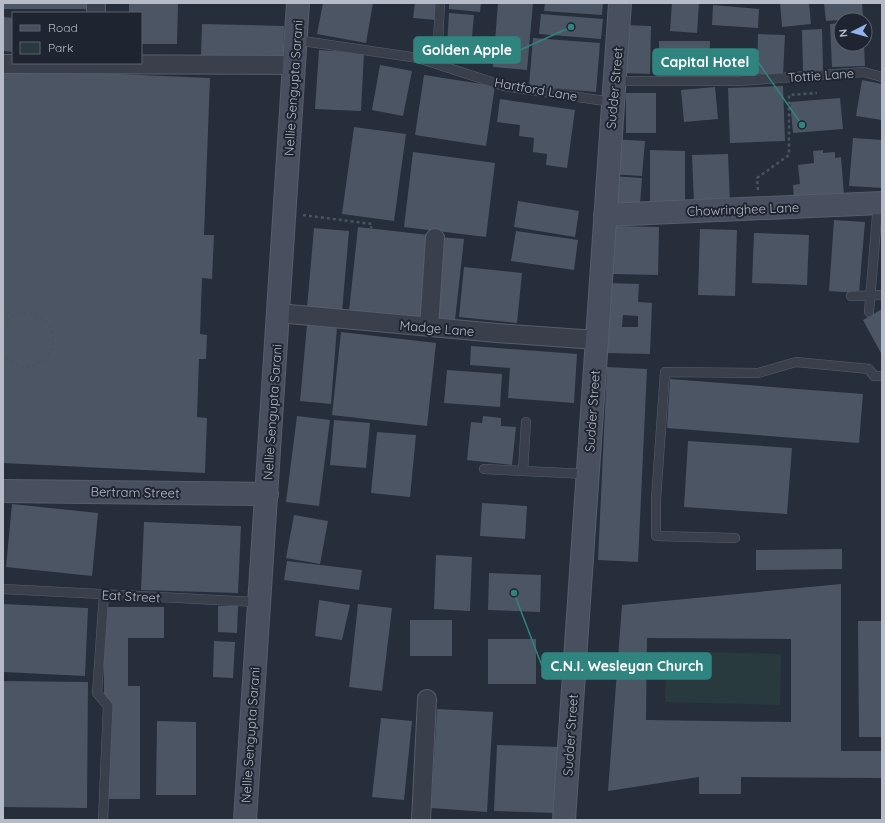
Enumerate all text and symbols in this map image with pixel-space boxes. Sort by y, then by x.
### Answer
legend [12,12,142,64]
north arrow [833,12,873,52]
text: Road [48,20,78,35]
street label: Nellie Sengupta Sarani [280,20,306,156]
text: N [836,28,850,38]
callout: Golden Apple [414,37,520,63]
text: Park [48,40,73,55]
text: Golden Apple [422,41,512,59]
street label: Sudder Street [602,47,626,129]
callout: Capital Hotel [653,49,758,75]
text: Capital Hotel [661,53,749,71]
street label: Tottie Lane [787,65,855,85]
street label: Hartford Lane [493,74,579,104]
street label: Chowringhee Lane [687,199,799,219]
street label: Madge Lane [399,317,475,339]
street label: Nellie Sengupta Sarani [259,344,285,480]
street label: Sudder Street [581,370,603,452]
street label: Bertram Street [90,483,180,501]
street label: Eat Street [101,586,161,606]
callout: C.N.I. Wesleyan Church [542,653,711,679]
text: C.N.I. Wesleyan Church [551,657,703,675]
street label: Nellie Sengupta Sarani [237,667,263,803]
street label: Sudder Street [559,694,581,776]

